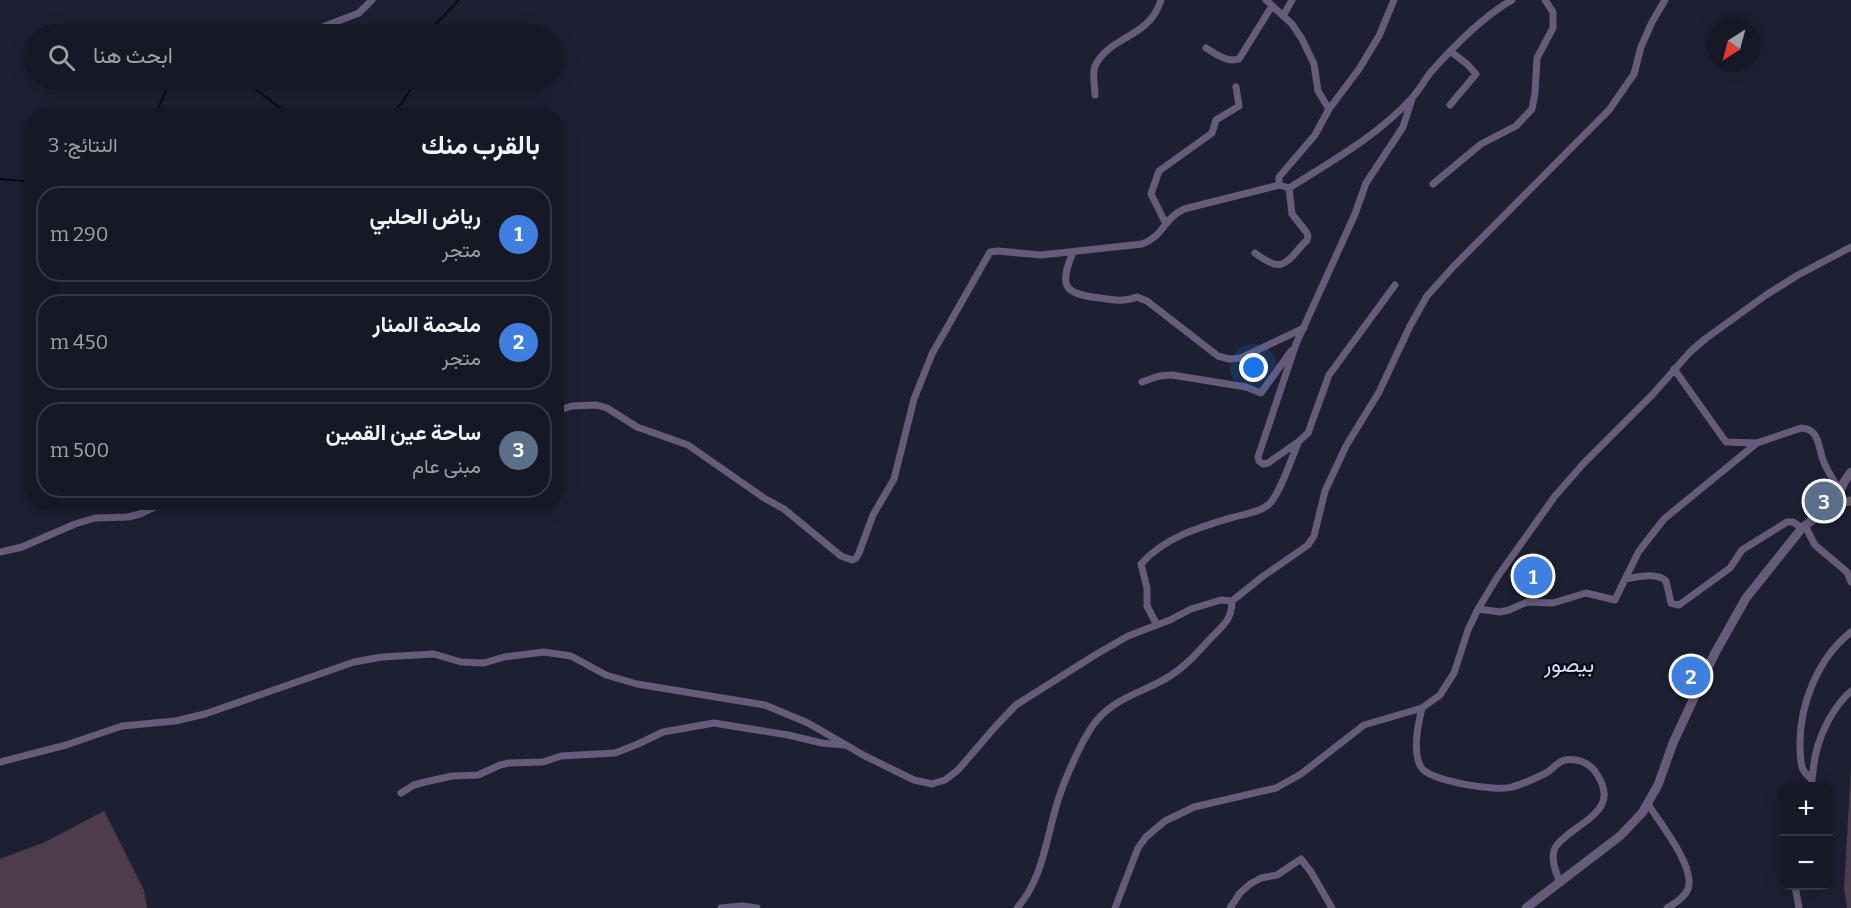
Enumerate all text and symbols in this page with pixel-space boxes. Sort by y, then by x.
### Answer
north arrow [1707,18,1761,72]
search box [24,24,564,90]
icon: search [45,41,78,74]
text: ابحث هنا [93,42,173,69]
text: بالقرب منك [421,130,540,161]
text: النتائج: 3 [48,133,118,157]
text: رياض الحلبي [370,203,481,230]
text: 290 m [50,222,109,246]
text: 1 [514,222,523,246]
text: متجر [442,238,481,262]
text: ملحمة المنار [372,311,481,338]
text: 450 m [50,330,108,354]
text: 2 [513,330,524,354]
text: متجر [442,346,481,370]
your location [1239,353,1268,382]
text: ساحة عين القمين [326,419,481,446]
text: 500 m [50,438,109,462]
text: 3 [513,438,524,462]
text: مبنى عام [412,454,481,478]
pin: 3 [1804,478,1844,524]
pin: 1 [1514,554,1552,598]
district label: بيصور [1543,651,1594,678]
pin: 2 [1672,654,1710,698]
map controls [1779,782,1833,890]
button: + [1779,782,1833,836]
button: − [1779,836,1833,890]

